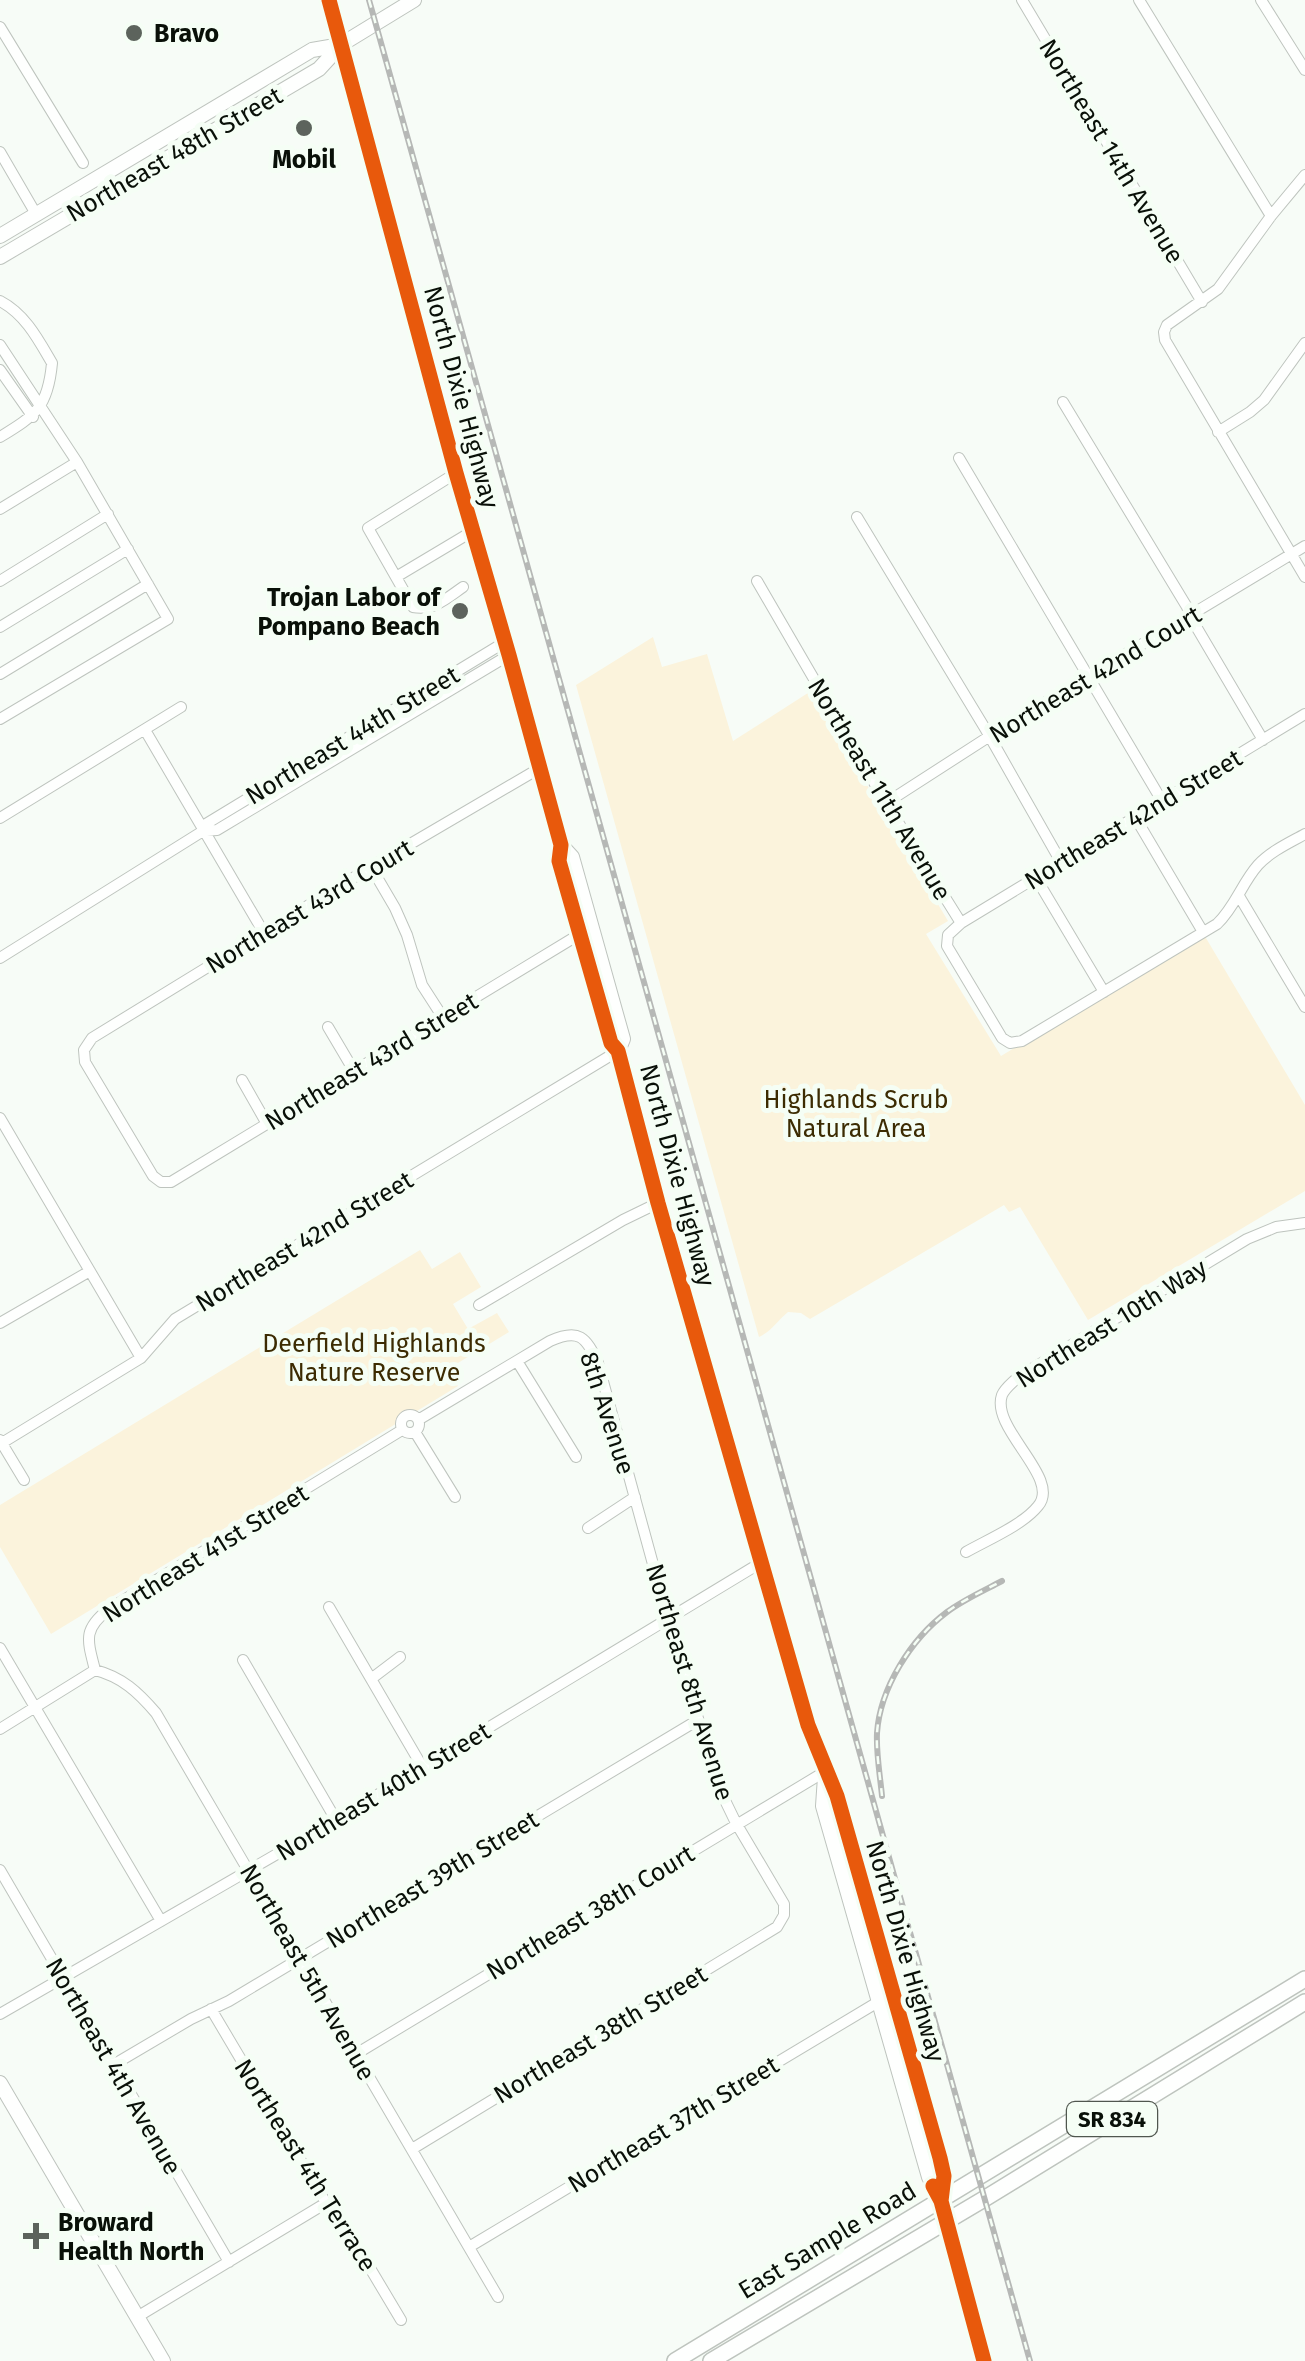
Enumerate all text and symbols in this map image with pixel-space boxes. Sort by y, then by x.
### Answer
place label: Bravo [154,19,219,49]
marker: Bravo [123,22,145,44]
street label: Northeast 14th Avenue [1032,34,1190,269]
street label: Northeast 48th Street [61,80,289,229]
marker: Mobil [293,117,315,139]
place label: Mobil [272,145,336,175]
street label: North Dixie Highway [417,283,505,512]
place label: Trojan Labor of Pompano Beach [258,583,442,642]
street label: Northeast 42nd Court [984,599,1208,750]
marker: Trojan Labor of Pompano Beach [449,600,471,622]
street label: Northeast 44th Street [240,660,466,811]
street label: Northeast 11th Avenue [801,673,957,906]
street label: Northeast 42nd Street [1019,743,1248,897]
street label: Northeast 43rd Court [201,833,419,981]
street label: Northeast 43rd Street [260,986,484,1137]
street label: North Dixie Highway [633,1061,721,1290]
park label: Highlands Scrub Natural Area [763,1085,949,1144]
street label: Northeast 42nd Street [190,1165,419,1319]
street label: Northeast 10th Way [1010,1253,1213,1395]
park label: Deerfield Highlands Nature Reserve [262,1329,486,1388]
street label: 8th Avenue [573,1348,641,1478]
street label: Northeast 41st Street [97,1478,315,1629]
street label: Northeast 8th Avenue [639,1560,739,1804]
street label: Northeast 40th Street [271,1716,497,1868]
street label: Northeast 39th Street [321,1804,545,1955]
street label: North Dixie Highway [859,1837,951,2066]
street label: Northeast 38th Court [481,1838,701,1987]
street label: Northeast 5th Avenue [233,1859,381,2086]
street label: Northeast 4th Avenue [39,1953,188,2180]
street label: Northeast 38th Street [488,1959,713,2110]
street label: Northeast 37th Street [563,2050,785,2200]
street label: Northeast 4th Terrace [228,2054,383,2277]
road number: SR 834 [1067,2102,1157,2136]
street label: East Sample Road [733,2176,922,2306]
place label: Broward Health North [58,2208,204,2267]
marker: Broward Health North [23,2223,49,2249]

